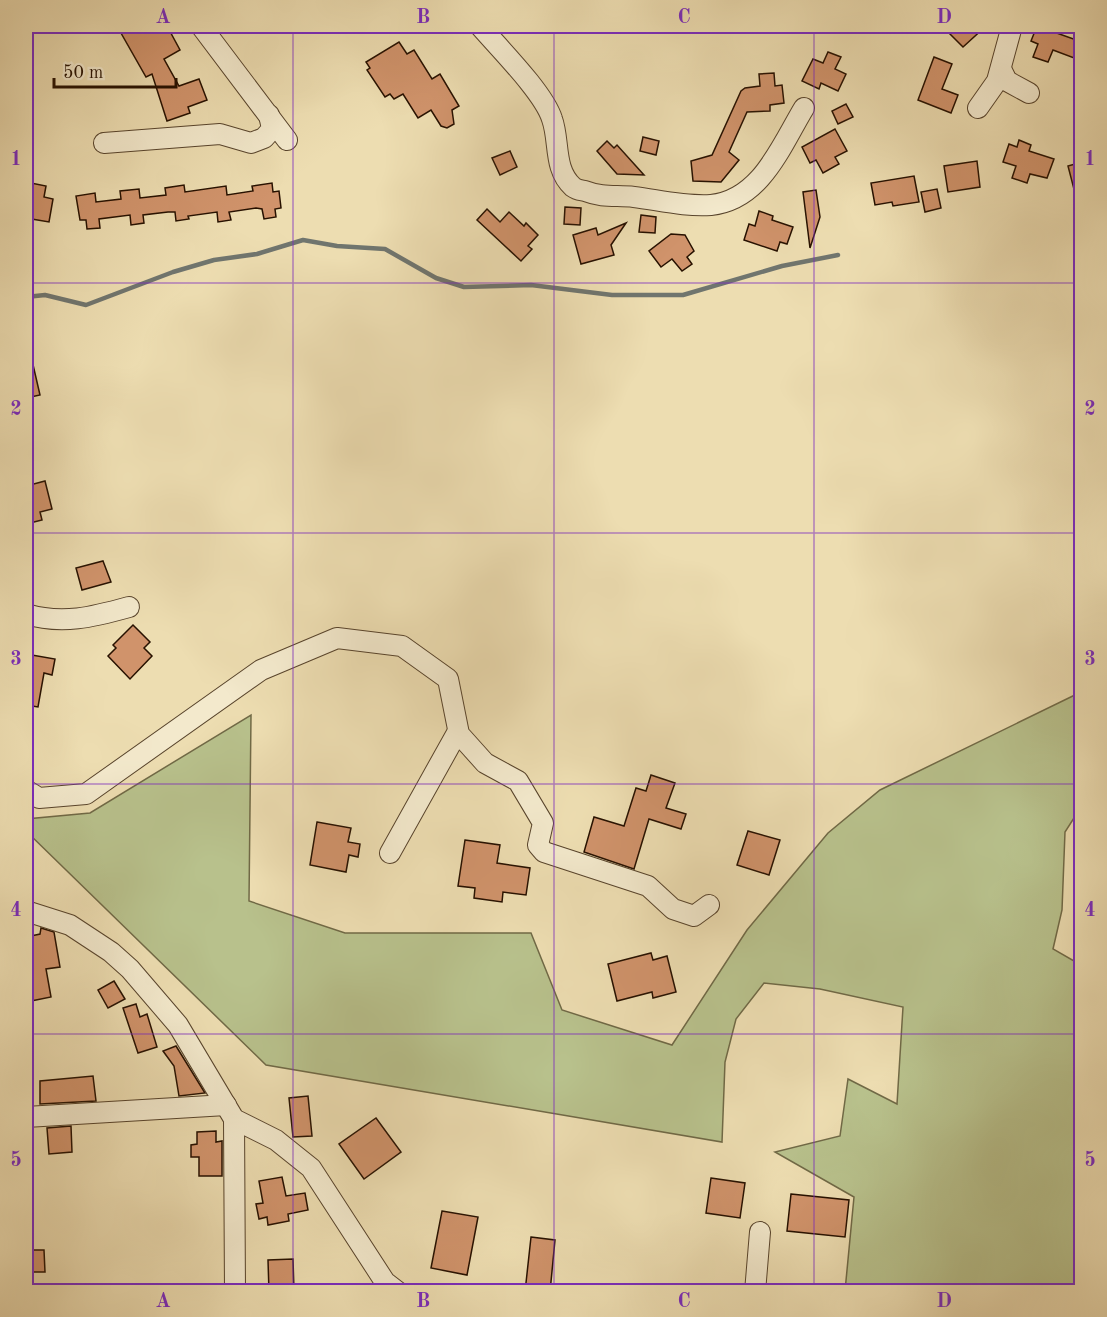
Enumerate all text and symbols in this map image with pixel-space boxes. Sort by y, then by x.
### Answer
text: A [155,8,171,28]
text: B [416,8,430,28]
text: C [677,8,691,28]
text: D [936,8,952,28]
scale bar [54,51,176,89]
text: 50 m [63,64,103,82]
text: 1 [10,150,22,170]
text: 1 [1084,150,1096,170]
text: 2 [10,400,22,420]
text: 2 [1084,400,1096,420]
text: 3 [10,650,22,670]
text: 3 [1084,650,1096,670]
text: 4 [10,901,22,921]
text: 4 [1084,901,1096,921]
text: 5 [10,1150,22,1171]
text: 5 [1084,1150,1096,1171]
text: A [155,1292,171,1312]
text: B [416,1292,430,1312]
text: C [677,1292,691,1312]
text: D [936,1292,952,1312]

